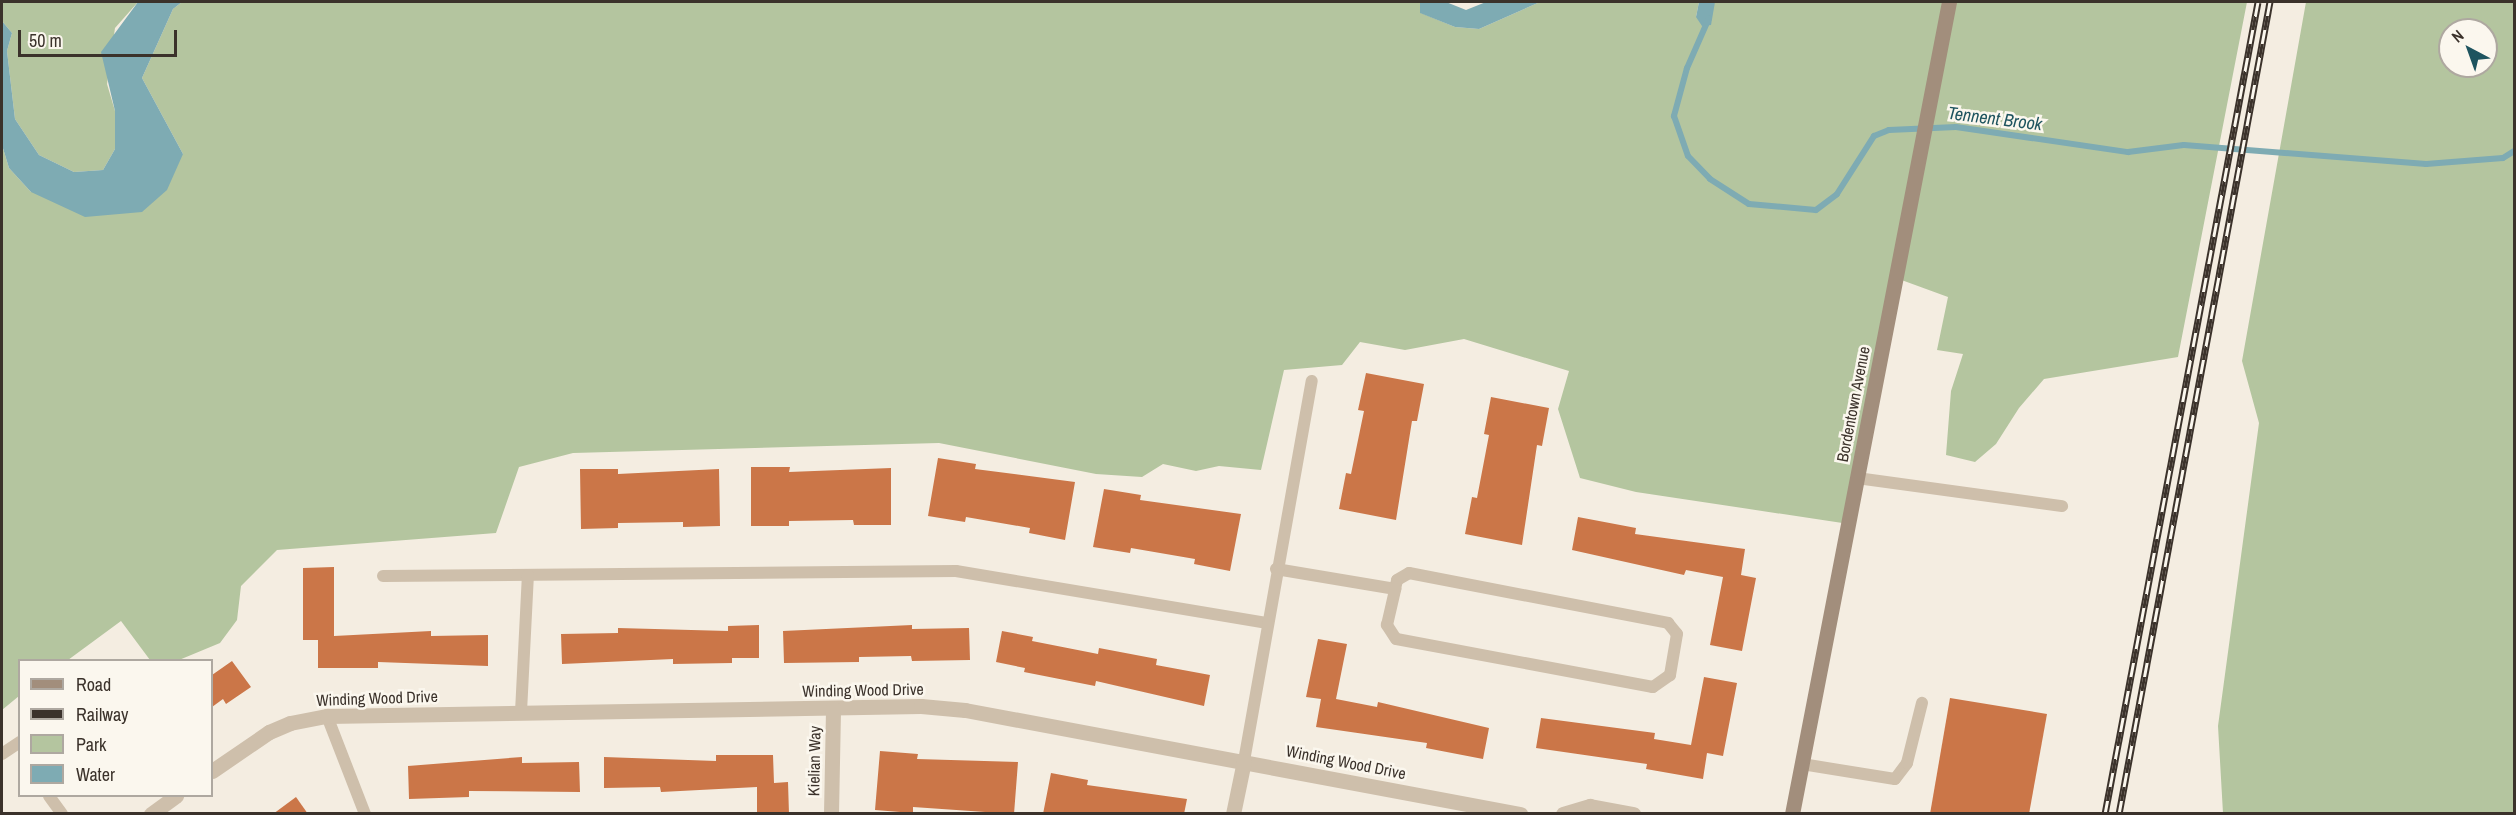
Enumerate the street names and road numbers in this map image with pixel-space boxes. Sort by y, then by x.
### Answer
street label: Bordentown Avenue [1832,344,1874,464]
street label: Winding Wood Drive [802,679,924,701]
street label: Winding Wood Drive [316,686,438,710]
street label: Kielian Way [804,726,824,796]
street label: Winding Wood Drive [1285,741,1407,783]

